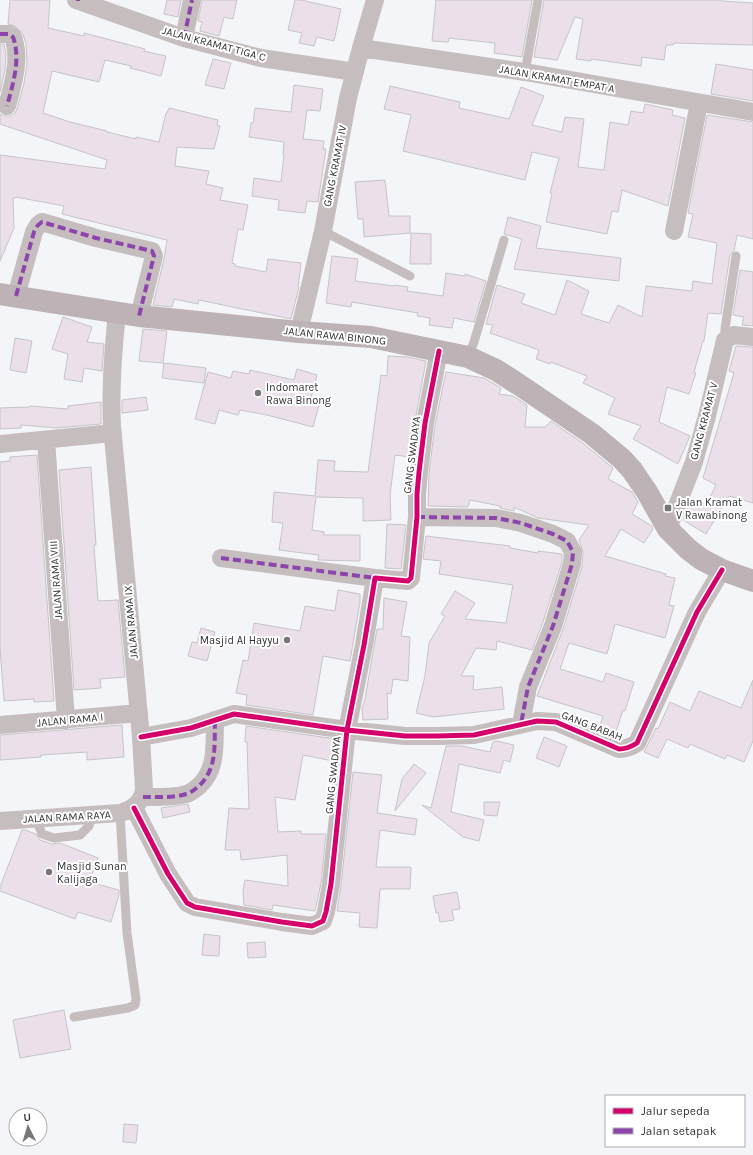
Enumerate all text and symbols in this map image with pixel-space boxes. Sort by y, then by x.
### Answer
street label: JALAN KRAMAT TIGA C [161,24,267,64]
street label: JALAN KRAMAT EMPAT A [498,62,616,96]
street label: GANG KRAMAT IV [321,124,349,208]
street label: JALAN RAWA BINONG [283,324,387,348]
place label: Indomaret Rawa Binong [266,381,332,407]
street label: GANG KRAMAT V [687,381,721,461]
marker: Indomaret Rawa Binong [253,388,263,398]
street label: GANG SWADAYA [401,415,423,494]
place label: Jalan Kramat V Rawabinong [676,496,748,522]
marker: Jalan Kramat V Rawabinong [663,503,673,513]
street label: JALAN RAMA VIII [47,540,65,620]
street label: JALAN RAMA IX [121,585,141,659]
place label: Masjid Al Hayyu [200,634,279,647]
marker: Masjid Al Hayyu [282,635,292,645]
street label: GANG BABAH [560,708,624,744]
street label: JALAN RAMA I [36,711,104,729]
street label: GANG SWADAYA [322,735,344,814]
street label: JALAN RAMA RAYA [23,808,112,826]
place label: Masjid Sunan Kalijaga [57,860,127,886]
marker: Masjid Sunan Kalijaga [44,867,54,877]
legend [605,1095,745,1147]
text: Jalur sepeda [641,1104,710,1118]
north arrow [8,1107,48,1147]
text: U [23,1111,32,1124]
text: Jalan setapak [641,1124,717,1138]

